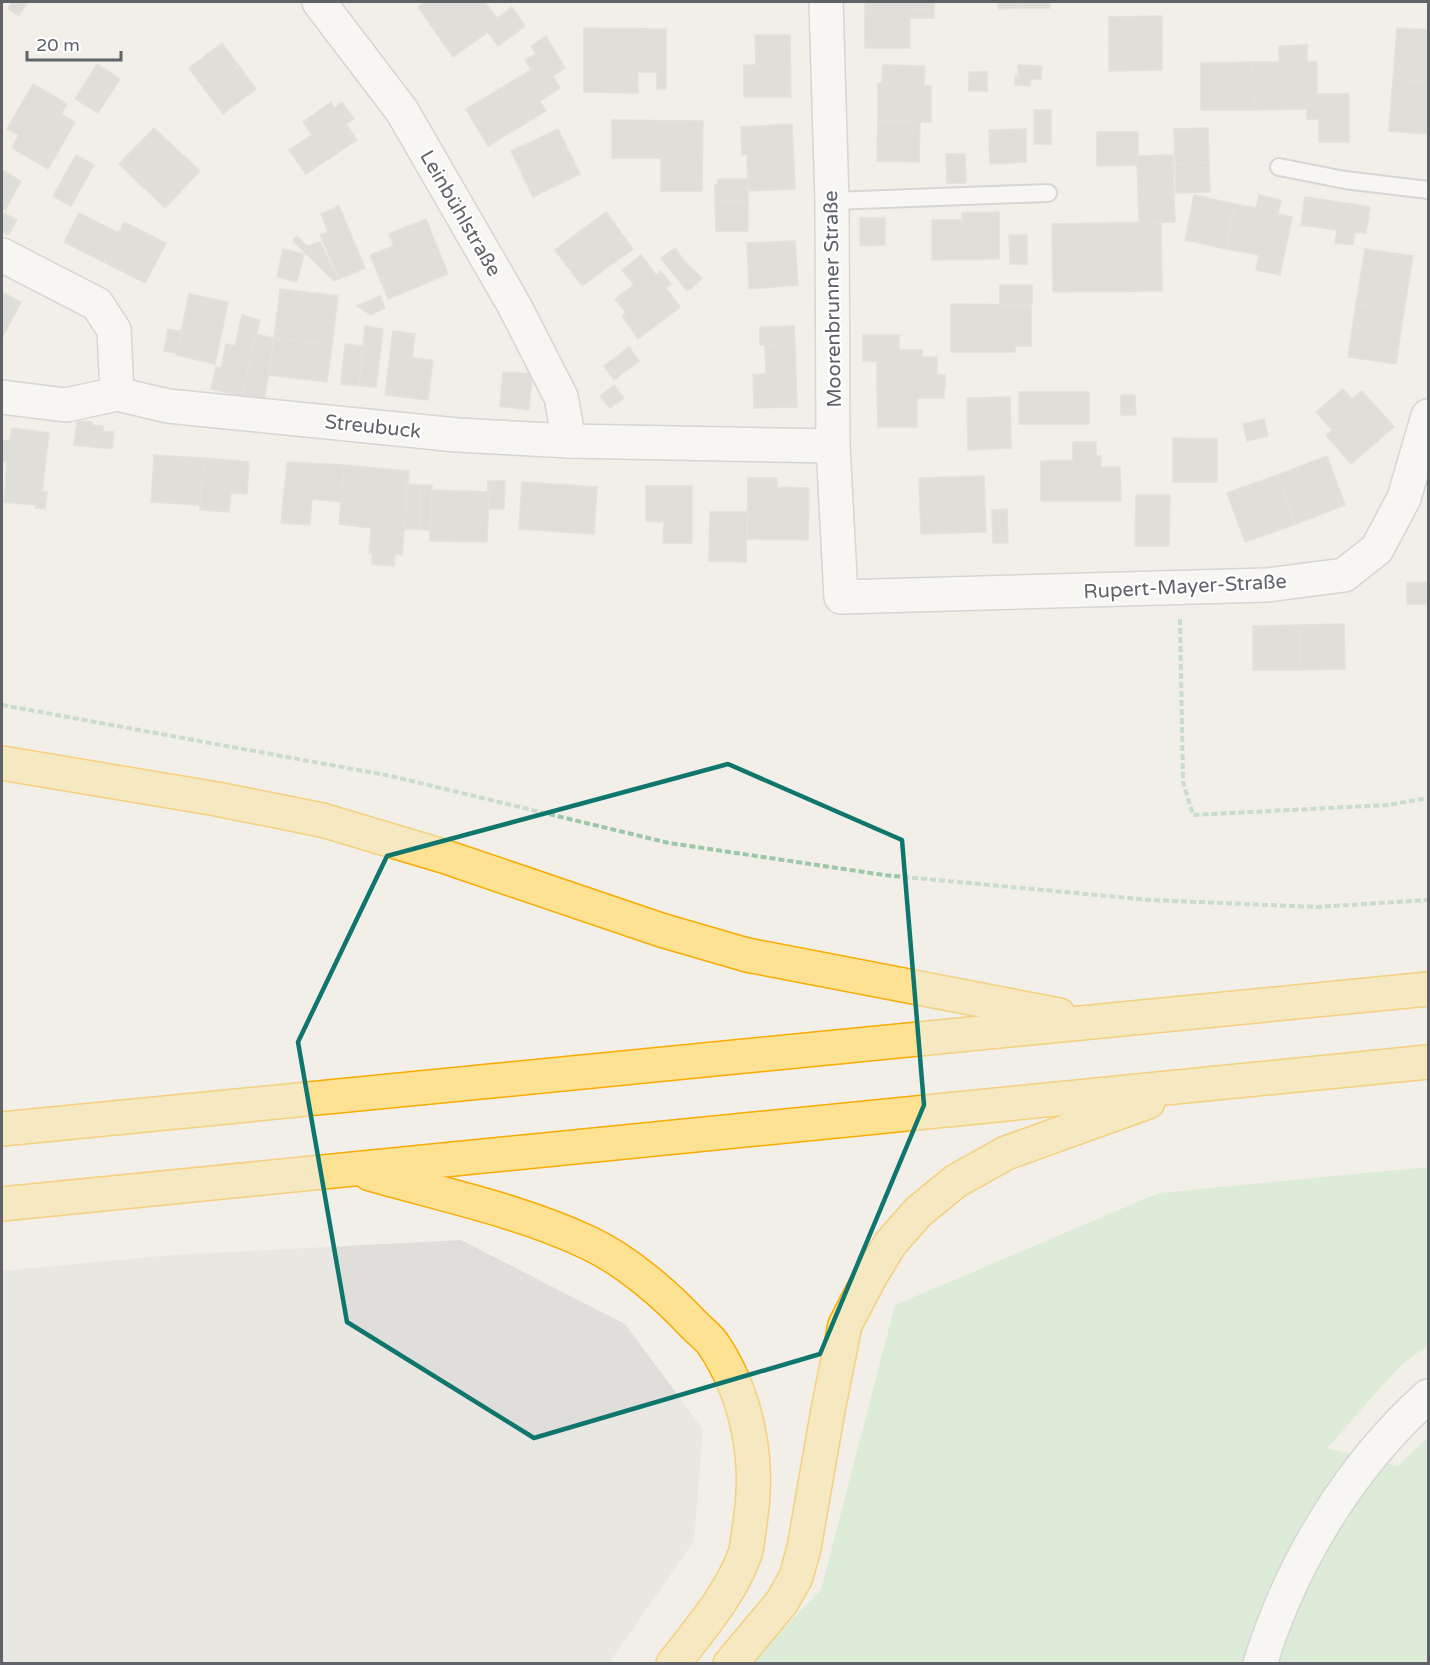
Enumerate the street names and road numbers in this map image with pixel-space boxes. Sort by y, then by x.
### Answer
street label: Leinbühlstraße [414,146,506,281]
street label: Moorenbrunner Straße [819,190,847,408]
street label: Streubuck [324,410,422,444]
street label: Rupert-Mayer-Straße [1083,570,1287,604]

